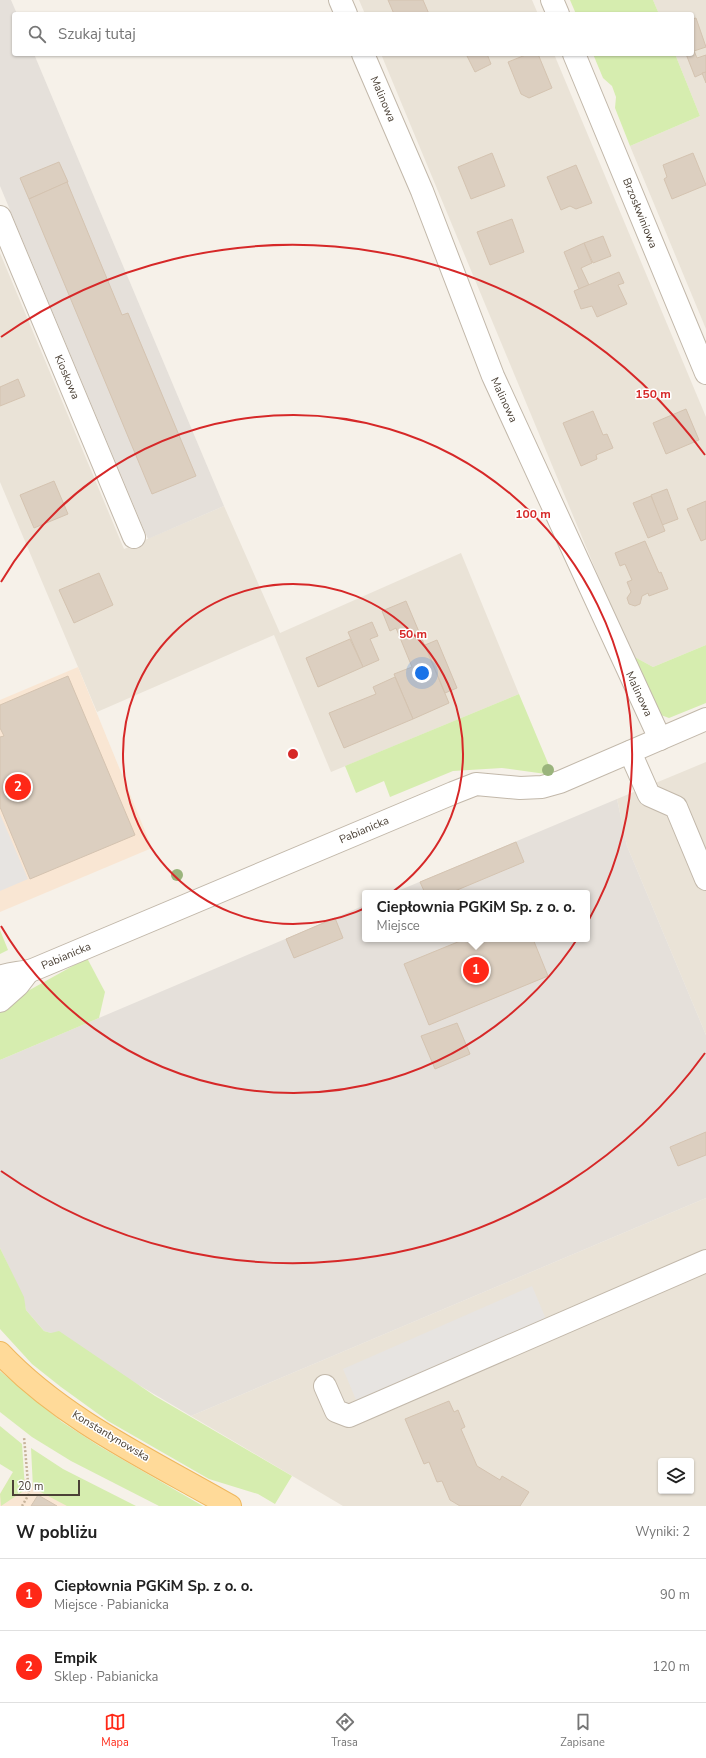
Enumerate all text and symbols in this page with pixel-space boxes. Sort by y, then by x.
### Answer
search box [12,12,694,56]
icon: search [26,23,48,45]
text: Szukaj tutaj [58,24,136,44]
street label: Malinowa [367,74,399,124]
street label: Brzoskwiniowa [619,176,661,251]
street label: Kioskowa [51,352,83,402]
street label: Malinowa [487,375,521,425]
text: 150 m [635,386,671,402]
text: 100 m [515,506,551,522]
text: 50 m [399,626,427,642]
your location [412,663,432,683]
street label: Malinowa [622,669,656,719]
centre of rings [286,747,300,761]
pin: 2 [5,772,31,802]
street label: Pabianicka [337,813,391,847]
popup [362,890,590,942]
text: Ciepłownia PGKiM Sp. z o. o. [377,897,575,917]
text: Miejsce [377,917,420,935]
street label: Pabianicka [39,939,93,973]
pin: 1 [463,955,489,985]
street label: Konstantynowska [69,1407,153,1465]
map controls [658,1458,694,1494]
button: layers [658,1458,694,1494]
scale bar [12,1478,80,1497]
text: 20 m [18,1479,43,1494]
text: W pobliżu [16,1521,97,1544]
text: Wyniki: 2 [635,1523,690,1541]
text: Ciepłownia PGKiM Sp. z o. o. [54,1576,253,1596]
text: 1 [25,1586,33,1604]
text: 90 m [660,1586,690,1604]
text: Miejsce · Pabianicka [54,1596,169,1614]
text: Empik [54,1648,97,1668]
text: 2 [25,1658,33,1676]
text: 120 m [652,1658,690,1676]
text: Sklep · Pabianicka [54,1668,158,1686]
tab: Mapa [101,1711,129,1750]
tab: Trasa [331,1711,358,1750]
tab: Zapisane [560,1711,605,1750]

